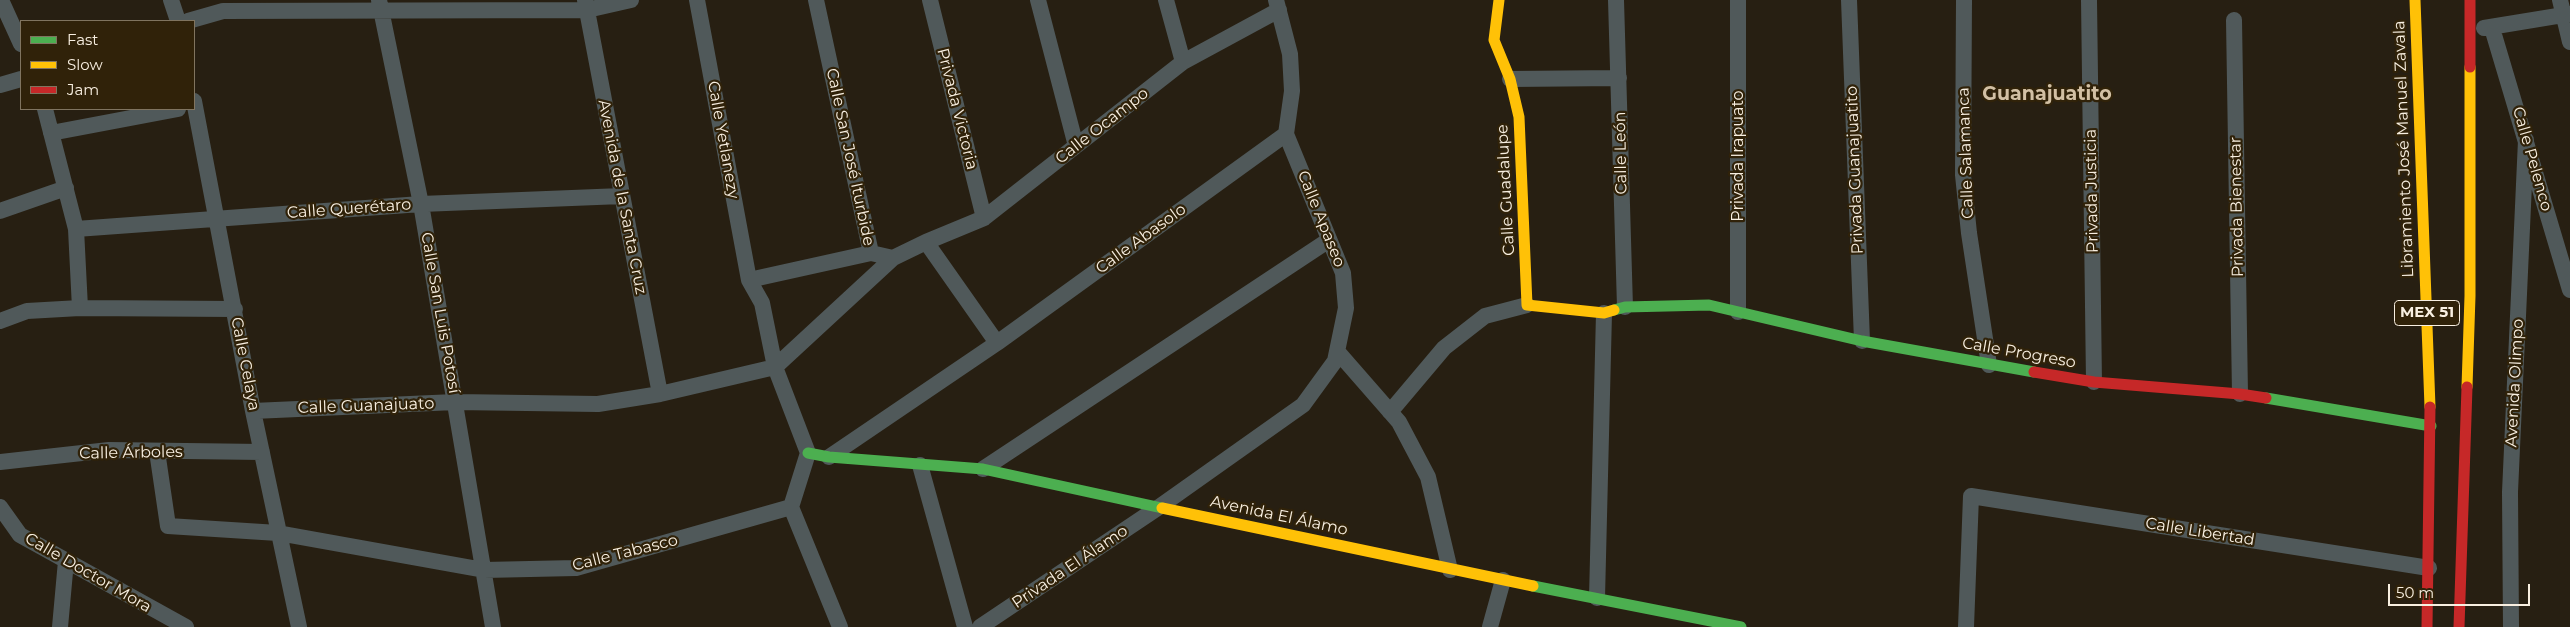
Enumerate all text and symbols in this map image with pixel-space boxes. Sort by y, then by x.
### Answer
legend [20,20,195,110]
street label: Libramiento José Manuel Zavala [2390,20,2418,278]
text: Fast [67,30,98,49]
street label: Privada Victoria [933,46,981,172]
text: Slow [67,55,103,74]
street label: Calle San José Iturbide [822,66,878,248]
text: Jam [67,80,99,99]
street label: Calle Yetlanezy [703,80,743,200]
district label: Guanajuatito [1982,83,2112,105]
street label: Calle Ocampo [1052,84,1152,168]
street label: Privada Guanajuatito [1842,86,1868,254]
street label: Calle Salamanca [1954,87,1978,219]
street label: Privada Irapuato [1728,90,1748,222]
street label: Avenida de la Santa Cruz [594,98,650,296]
street label: Calle Pelenco [2508,105,2556,213]
street label: Calle León [1611,111,1631,195]
street label: Calle Guadalupe [1493,124,1519,256]
street label: Privada Justicia [2081,129,2103,253]
street label: Privada Bienestar [2226,137,2248,277]
street label: Calle Apaseo [1293,168,1349,270]
street label: Calle Querétaro [286,195,412,223]
street label: Calle Abasolo [1092,200,1190,278]
street label: Calle San Luis Potosí [416,231,464,395]
road number: MEX 51 [2394,300,2460,326]
street label: Calle Celaya [227,316,263,412]
street label: Avenida Olimpo [2502,318,2528,448]
street label: Calle Progreso [1961,334,2077,372]
street label: Calle Guanajuato [297,394,435,418]
street label: Calle Árboles [79,442,183,464]
street label: Avenida El Álamo [1208,492,1350,540]
street label: Calle Libertad [2144,514,2256,550]
street label: Privada El Álamo [1008,521,1132,613]
street label: Calle Doctor Mora [21,529,155,617]
street label: Calle Tabasco [570,531,680,575]
scale bar [2390,574,2532,606]
text: 50 m [2396,583,2434,602]

